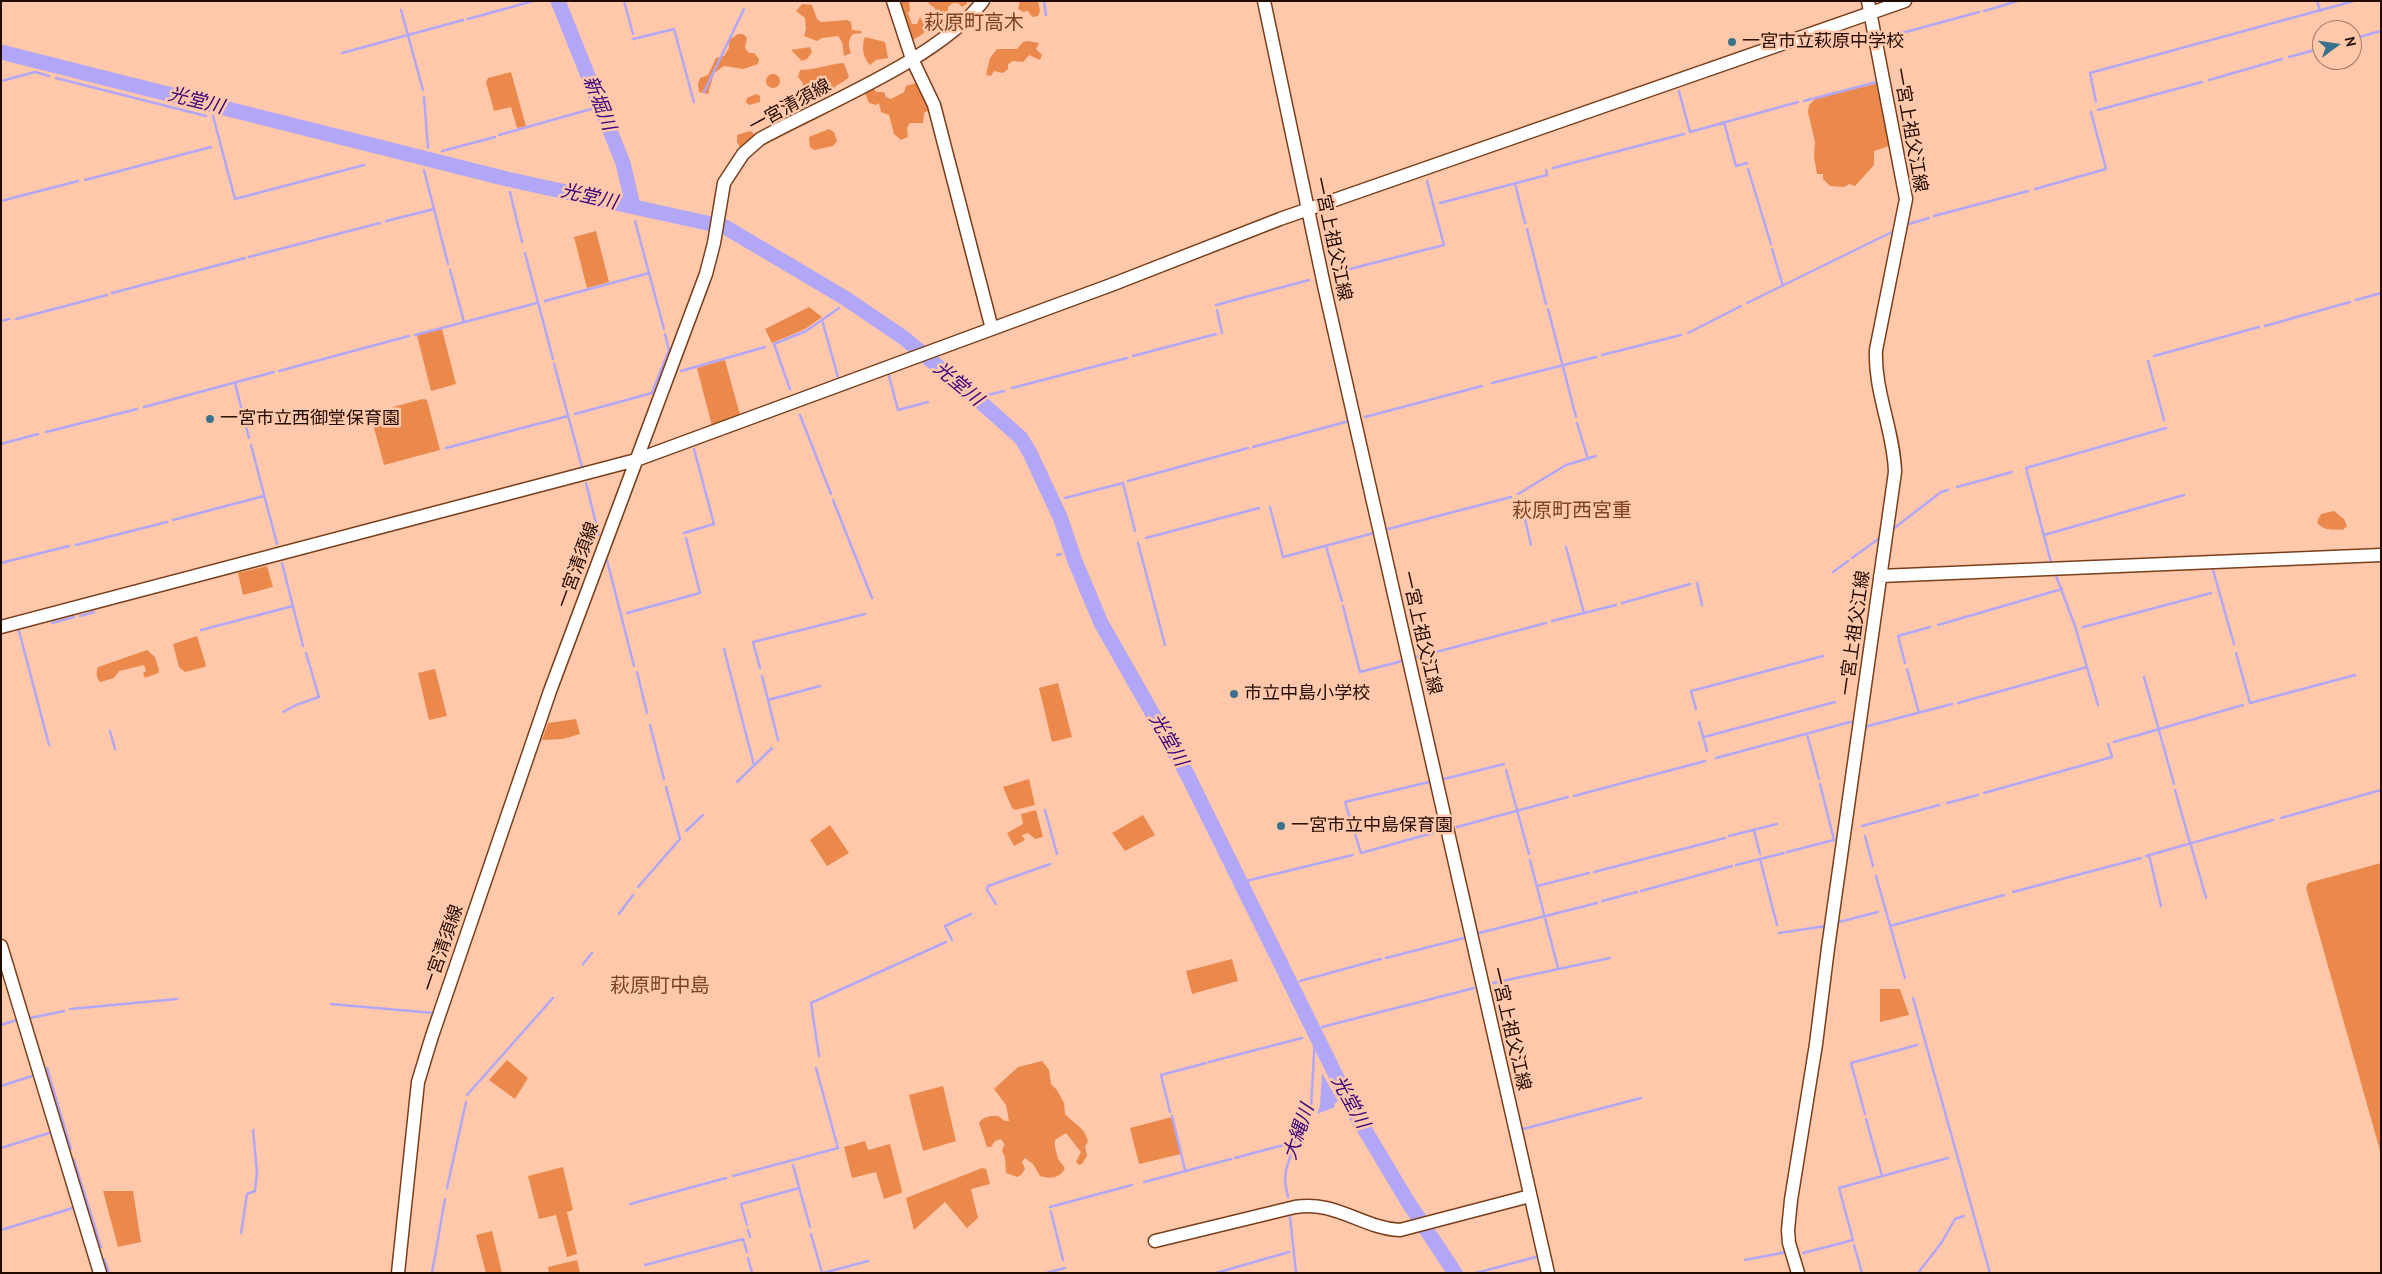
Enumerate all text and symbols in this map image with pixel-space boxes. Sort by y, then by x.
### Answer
district label: 萩原町高木 [924,11,1024,35]
north arrow [2312,20,2362,70]
place label: 一宮市立萩原中学校 [1742,31,1904,53]
text: N [2341,35,2361,49]
marker: 一宮市立萩原中学校 [1726,36,1738,48]
street label: 一宮上祖父江線 [1888,66,1932,194]
water label: 新堀川 [578,72,620,134]
street label: 一宮清須線 [745,75,835,137]
water label: 光堂川 [166,83,226,119]
street label: 一宮上祖父江線 [1308,175,1356,303]
water label: 光堂川 [559,179,619,215]
water label: 光堂川 [929,357,987,411]
place label: 一宮市立西御堂保育園 [220,408,400,430]
marker: 一宮市立西御堂保育園 [204,413,216,425]
district label: 萩原町西宮重 [1512,499,1632,523]
street label: 一宮清須線 [552,519,604,611]
street label: 一宮上祖父江線 [1396,569,1446,697]
street label: 一宮上祖父江線 [1836,569,1874,697]
place label: 市立中島小学校 [1244,683,1370,705]
marker: 市立中島小学校 [1228,688,1240,700]
water label: 光堂川 [1144,710,1192,770]
place label: 一宮市立中島保育園 [1291,815,1453,837]
marker: 一宮市立中島保育園 [1275,820,1287,832]
street label: 一宮清須線 [418,902,468,994]
street label: 一宮上祖父江線 [1485,965,1535,1093]
district label: 萩原町中島 [610,974,710,998]
water label: 光堂川 [1326,1072,1374,1132]
water label: 大縄川 [1279,1101,1319,1163]

